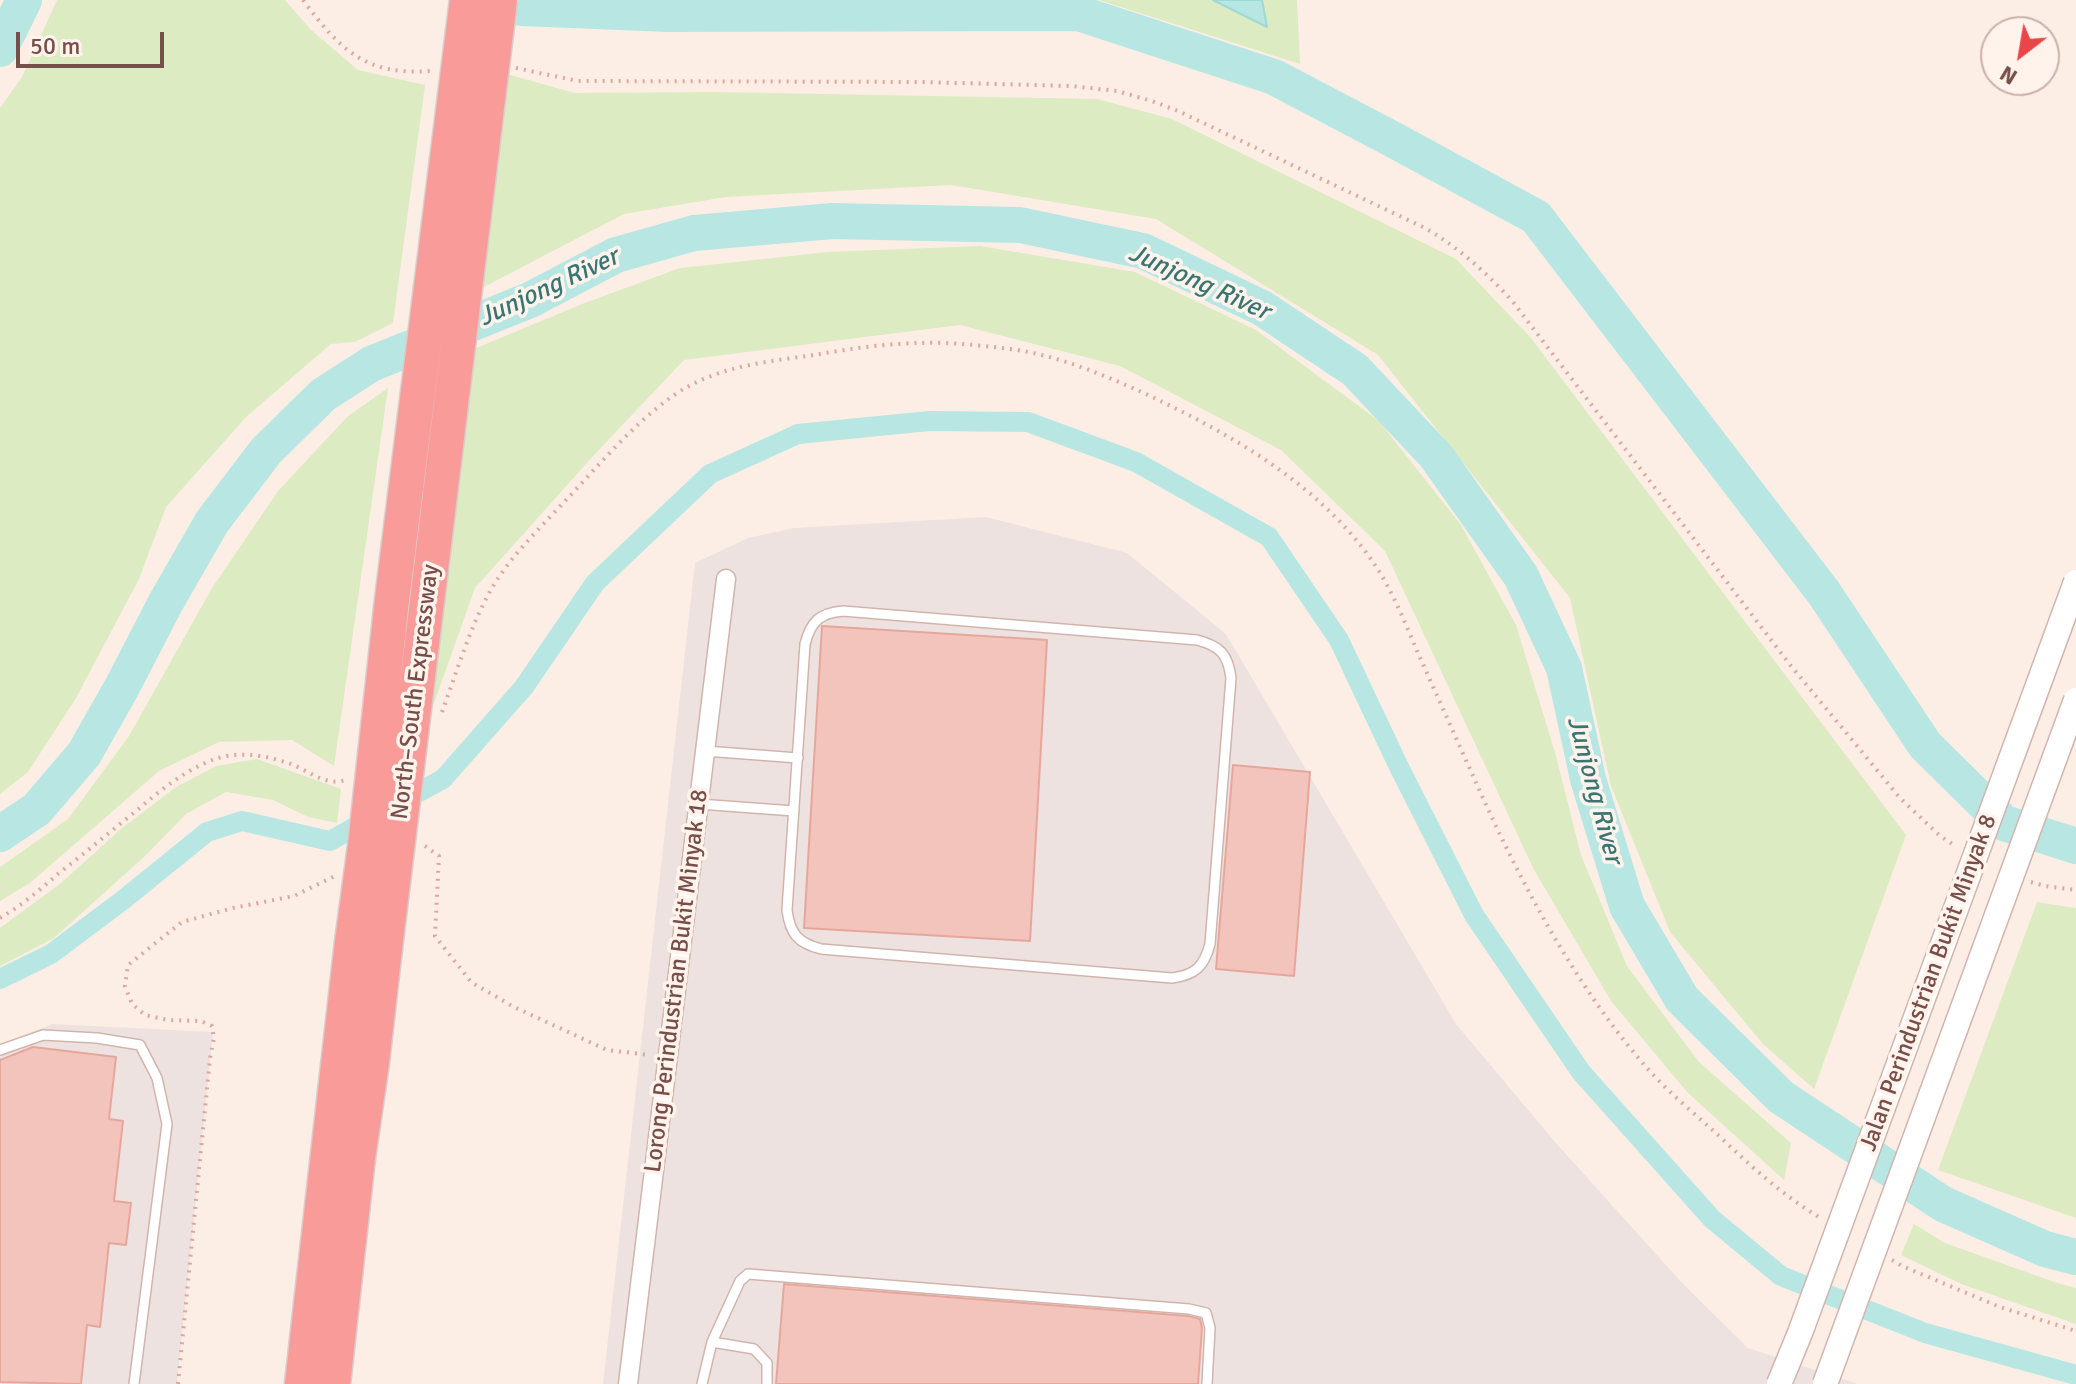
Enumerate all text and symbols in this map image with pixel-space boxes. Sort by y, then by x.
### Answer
scale bar [20,16,168,66]
north arrow [1980,16,2060,96]
text: 50 m [30,31,80,61]
text: N [1995,60,2022,91]
water label: Junjong River [1124,238,1274,328]
water label: Junjong River [474,242,624,334]
street label: North–South Expressway [386,563,446,821]
water label: Junjong River [1559,713,1629,867]
street label: Lorong Perindustrian Bukit Minyak 18 [639,788,715,1174]
street label: Jalan Perindustrian Bukit Minyak 8 [1855,811,2003,1155]

